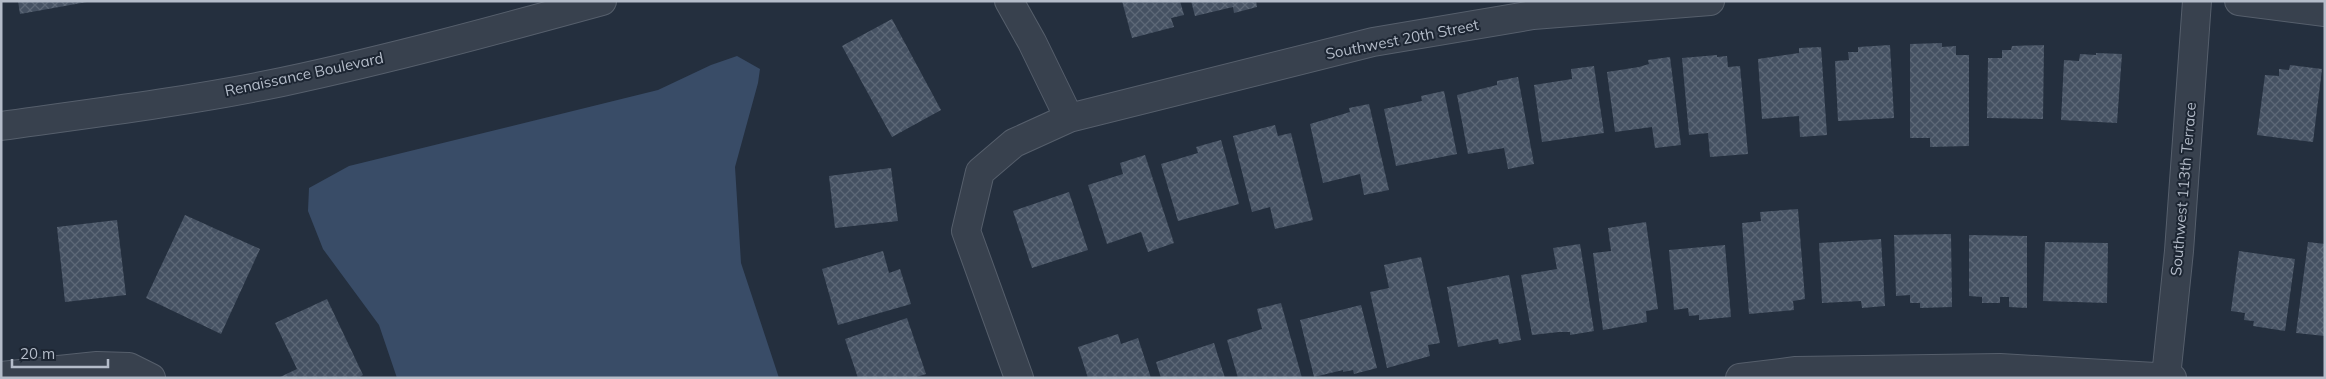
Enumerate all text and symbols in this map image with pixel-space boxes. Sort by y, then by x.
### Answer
street label: Southwest 20th Street [1324,15,1480,63]
street label: Renaissance Boulevard [223,48,385,100]
street label: Southwest 113th Terrace [2166,101,2200,277]
scale bar [12,336,109,368]
text: 20 m [20,344,55,363]

